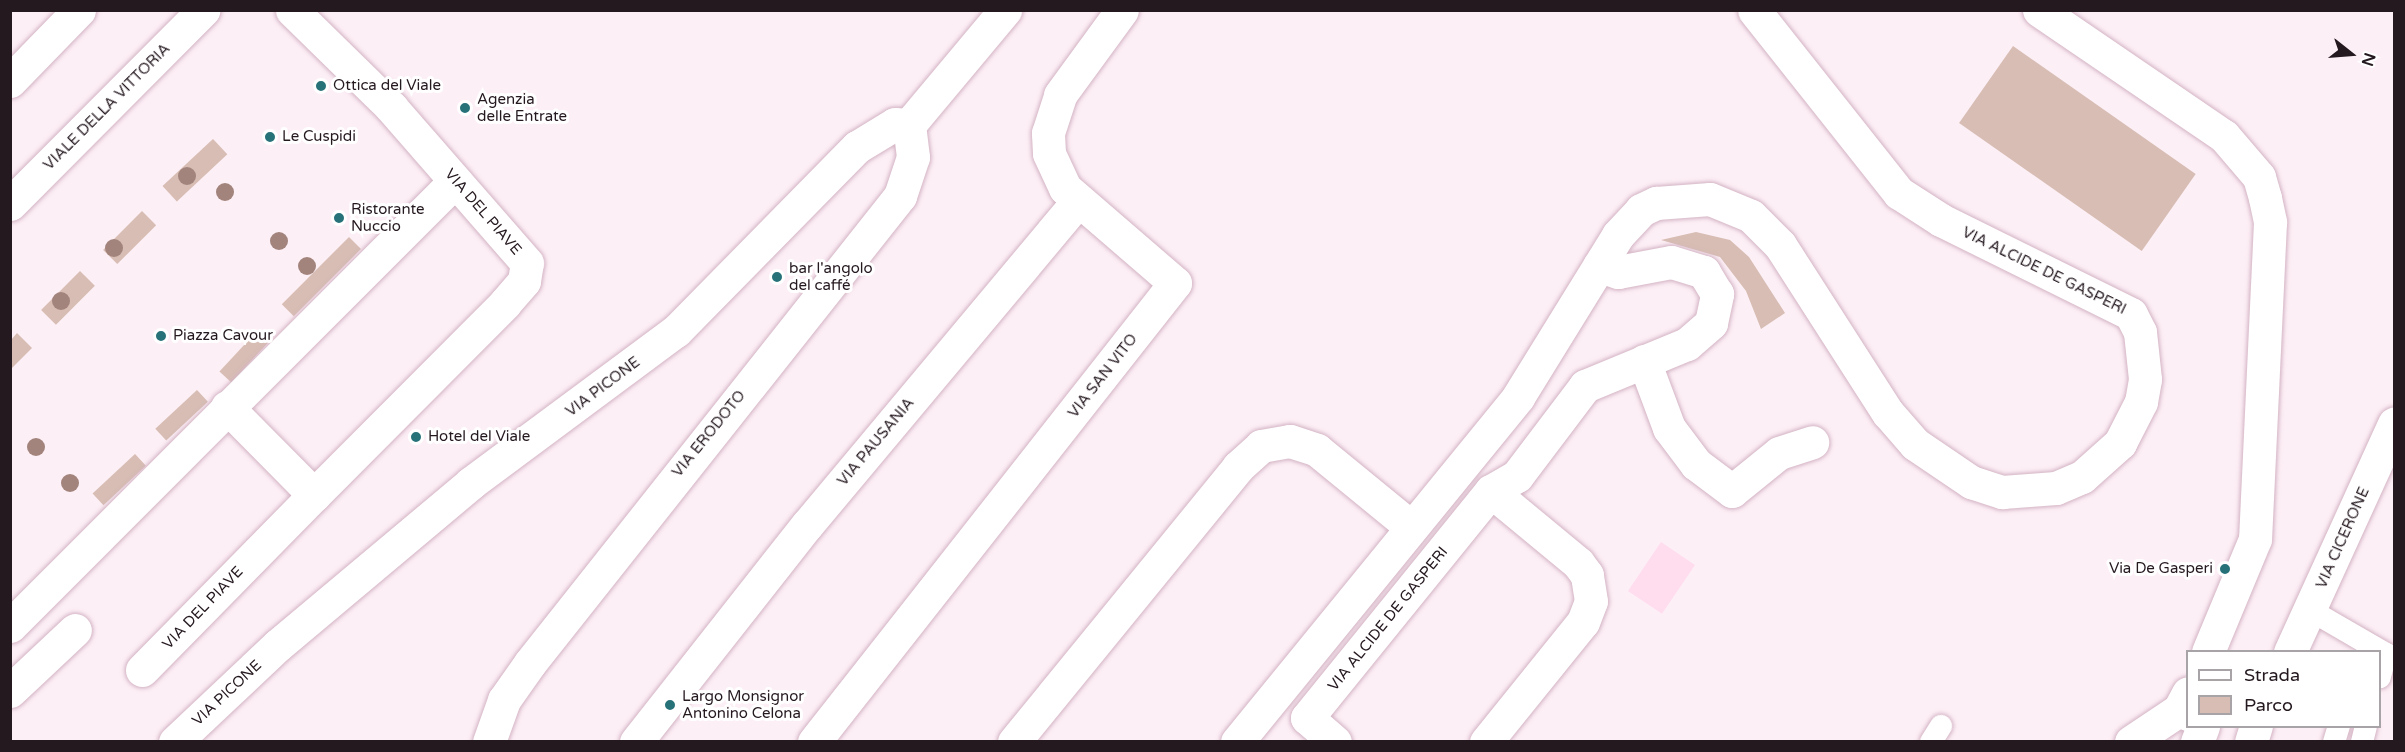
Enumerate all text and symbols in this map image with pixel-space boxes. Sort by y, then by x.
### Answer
north arrow [2321,24,2381,84]
street label: VIALE DELLA VITTORIA [40,40,174,174]
text: N [2357,50,2380,68]
place label: Ottica del Viale [333,77,441,95]
marker: Ottica del Viale [314,79,328,93]
place label: Agenzia delle Entrate [477,90,567,125]
marker: Agenzia delle Entrate [458,101,472,115]
place label: Le Cuspidi [282,128,356,146]
marker: Le Cuspidi [263,130,277,144]
street label: VIA DEL PIAVE [441,165,525,259]
place label: Ristorante Nuccio [351,200,425,235]
marker: Ristorante Nuccio [332,211,346,225]
street label: VIA ALCIDE DE GASPERI [1959,223,2129,319]
place label: bar l'angolo del caffé [789,259,873,294]
marker: bar l'angolo del caffé [770,270,784,284]
place label: Piazza Cavour [173,327,273,345]
marker: Piazza Cavour [154,329,168,343]
street label: VIA SAN VITO [1065,330,1141,422]
street label: VIA PICONE [562,353,644,421]
street label: VIA ERODOTO [669,387,749,481]
street label: VIA PAUSANIA [834,394,918,490]
place label: Hotel del Viale [428,428,530,446]
marker: Hotel del Viale [409,430,423,444]
street label: VIA CICERONE [2313,485,2373,591]
street label: VIA ALCIDE DE GASPERI [1324,543,1452,695]
place label: Via De Gasperi [2109,560,2213,578]
marker: Via De Gasperi [2218,562,2232,576]
street label: VIA DEL PIAVE [159,563,247,653]
legend [2186,650,2381,728]
street label: VIA PICONE [189,656,265,730]
text: Strada [2244,664,2300,686]
place label: Largo Monsignor Antonino Celona [682,687,804,722]
text: Parco [2244,694,2293,716]
marker: Largo Monsignor Antonino Celona [663,698,677,712]

